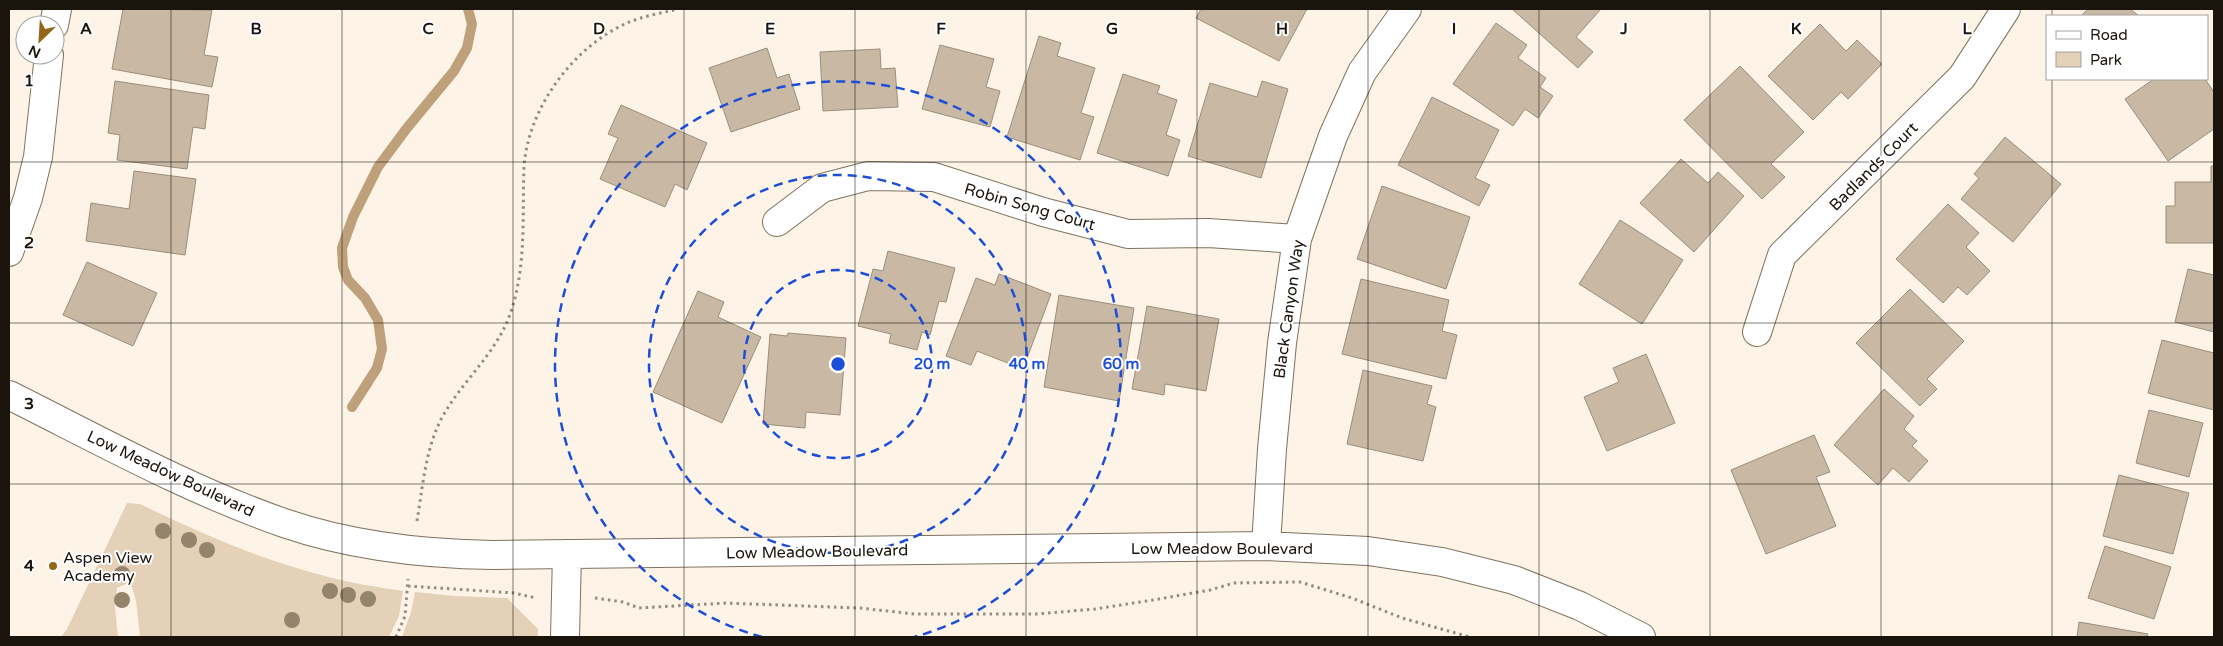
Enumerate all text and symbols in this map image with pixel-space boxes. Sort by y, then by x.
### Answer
north arrow [15,15,65,65]
legend [2046,15,2208,80]
text: A [80,19,92,39]
text: B [250,19,262,39]
text: C [422,19,434,39]
text: D [593,19,605,39]
text: E [765,19,775,39]
text: F [936,19,946,39]
text: G [1106,19,1118,39]
text: H [1276,19,1288,39]
text: I [1452,19,1456,39]
text: J [1619,19,1628,39]
text: K [1791,19,1802,39]
text: L [1962,19,1972,39]
text: Road [2090,26,2128,44]
text: N [26,41,43,61]
text: Park [2090,51,2122,69]
text: 1 [24,71,34,91]
street label: Badlands Court [1825,118,1922,215]
street label: Robin Song Court [962,179,1097,235]
text: 2 [24,233,34,253]
street label: Black Canyon Way [1269,238,1309,380]
centre of rings [829,355,847,373]
text: 20 m [914,355,950,373]
text: 40 m [1009,355,1045,373]
text: 60 m [1103,355,1139,373]
text: 3 [24,394,34,414]
street label: Low Meadow Boulevard [84,426,257,521]
street label: Low Meadow Boulevard [1131,539,1313,559]
street label: Low Meadow Boulevard [726,540,908,564]
place label: Aspen View Academy [63,548,153,586]
text: 4 [24,556,34,576]
marker: Aspen View Academy [47,560,59,572]

